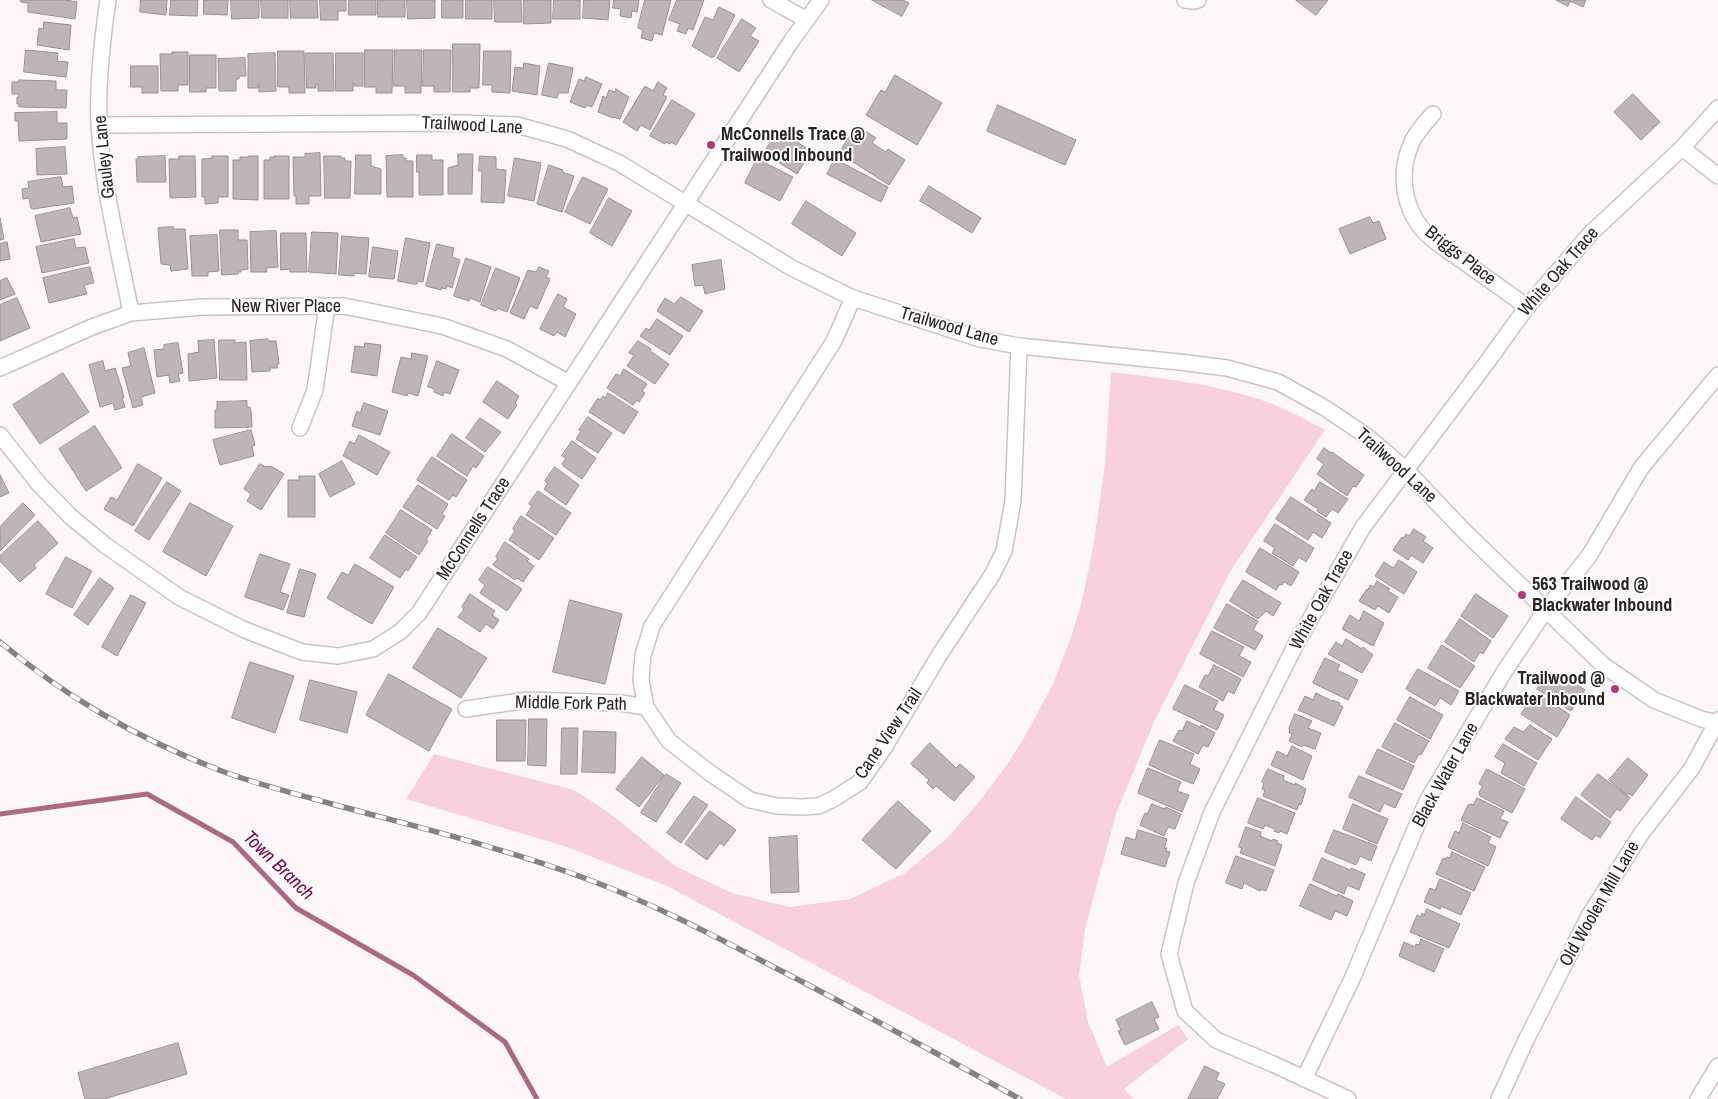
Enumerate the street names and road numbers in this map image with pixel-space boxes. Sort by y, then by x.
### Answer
street label: Trailwood Lane [421,113,523,139]
street label: Gauley Lane [90,114,120,200]
street label: Briggs Place [1420,222,1500,290]
street label: White Oak Trace [1514,223,1604,321]
street label: New River Place [231,296,341,318]
street label: Trailwood Lane [897,303,1001,351]
street label: Trailwood Lane [1351,424,1441,508]
street label: McConnells Trace [433,473,515,585]
street label: White Oak Trace [1286,546,1358,654]
street label: Cane View Trail [851,684,927,784]
street label: Middle Fork Path [515,692,627,716]
street label: Black Water Lane [1408,719,1484,831]
street label: Old Woolen Mill Lane [1555,838,1645,970]

